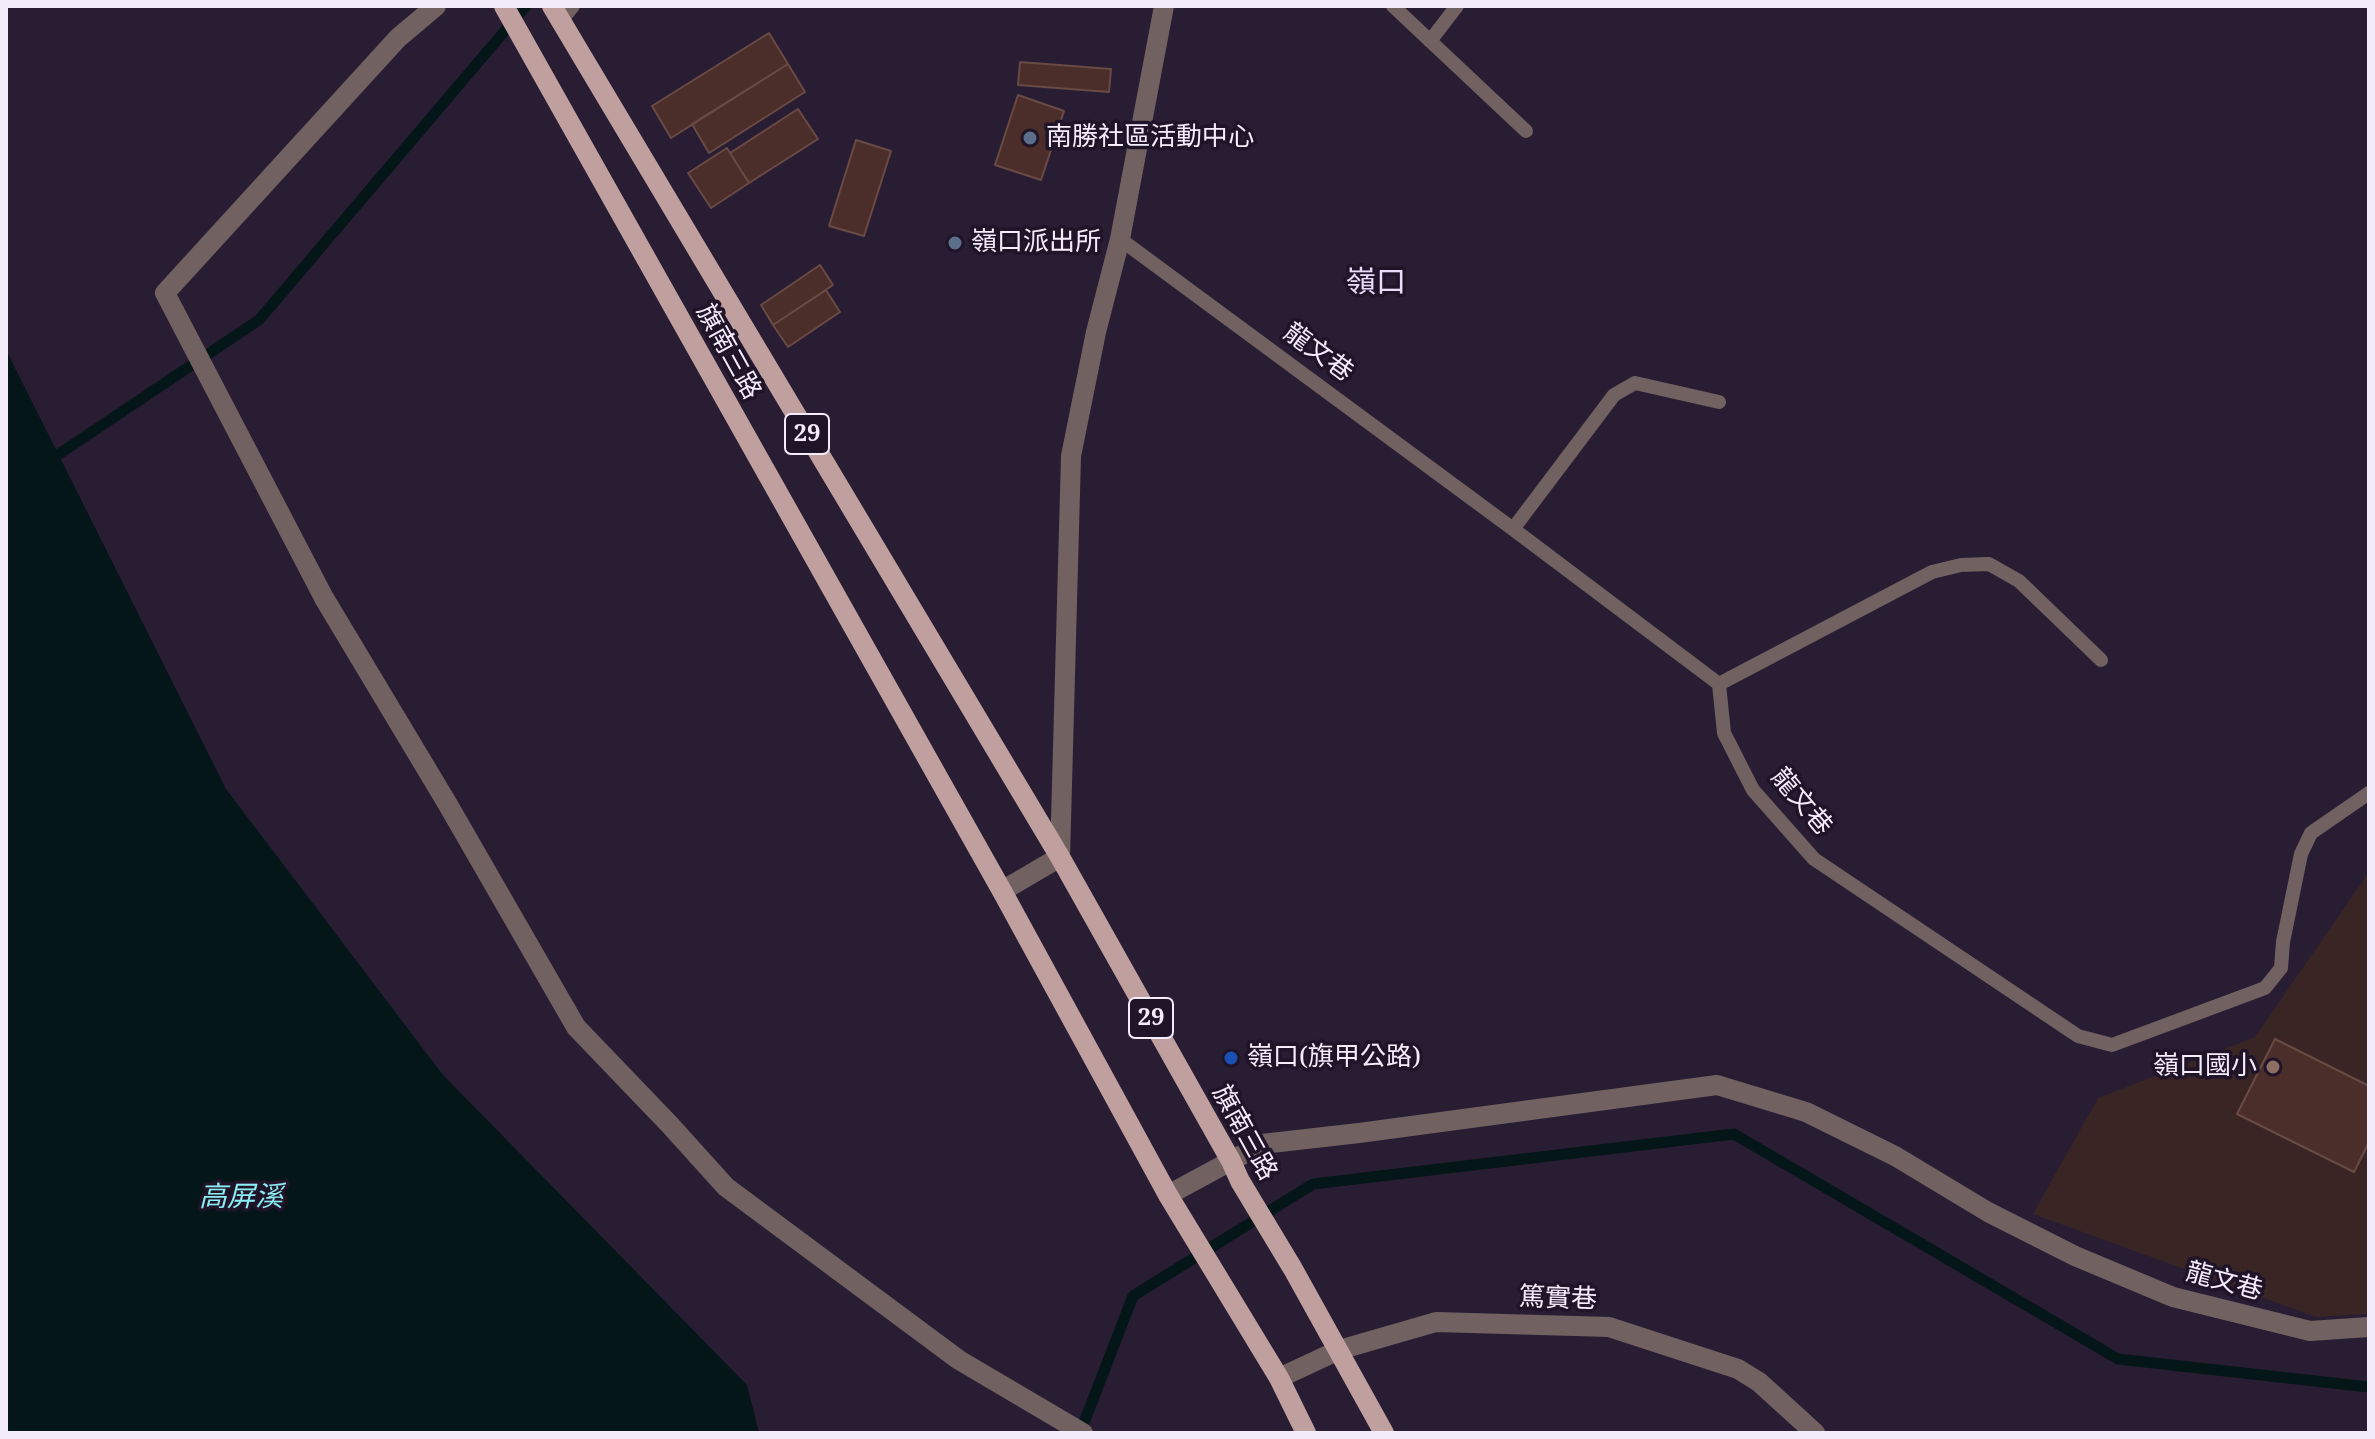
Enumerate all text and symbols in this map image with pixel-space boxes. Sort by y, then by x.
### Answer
place label: 南勝社區活動中心 [1046,122,1254,154]
marker: 南勝社區活動中心 [1021,129,1039,147]
place label: 嶺口派出所 [971,227,1101,259]
marker: 嶺口派出所 [946,234,964,252]
district label: 嶺口 [1346,265,1406,301]
street label: 旗南三路 [689,299,767,405]
street label: 龍文巷 [1277,317,1359,389]
road number: 29 [785,414,829,454]
street label: 龍文巷 [1764,762,1838,842]
road number: 29 [1129,998,1173,1038]
place label: 嶺口(旗甲公路) [1247,1042,1421,1074]
marker: 嶺口(旗甲公路) [1222,1049,1240,1067]
place label: 嶺口國小 [2153,1051,2257,1083]
marker: 嶺口國小 [2264,1058,2282,1076]
street label: 旗南三路 [1205,1080,1283,1186]
water label: 高屏溪 [199,1181,283,1215]
street label: 龍文巷 [2182,1257,2266,1307]
street label: 篤實巷 [1518,1282,1598,1316]

